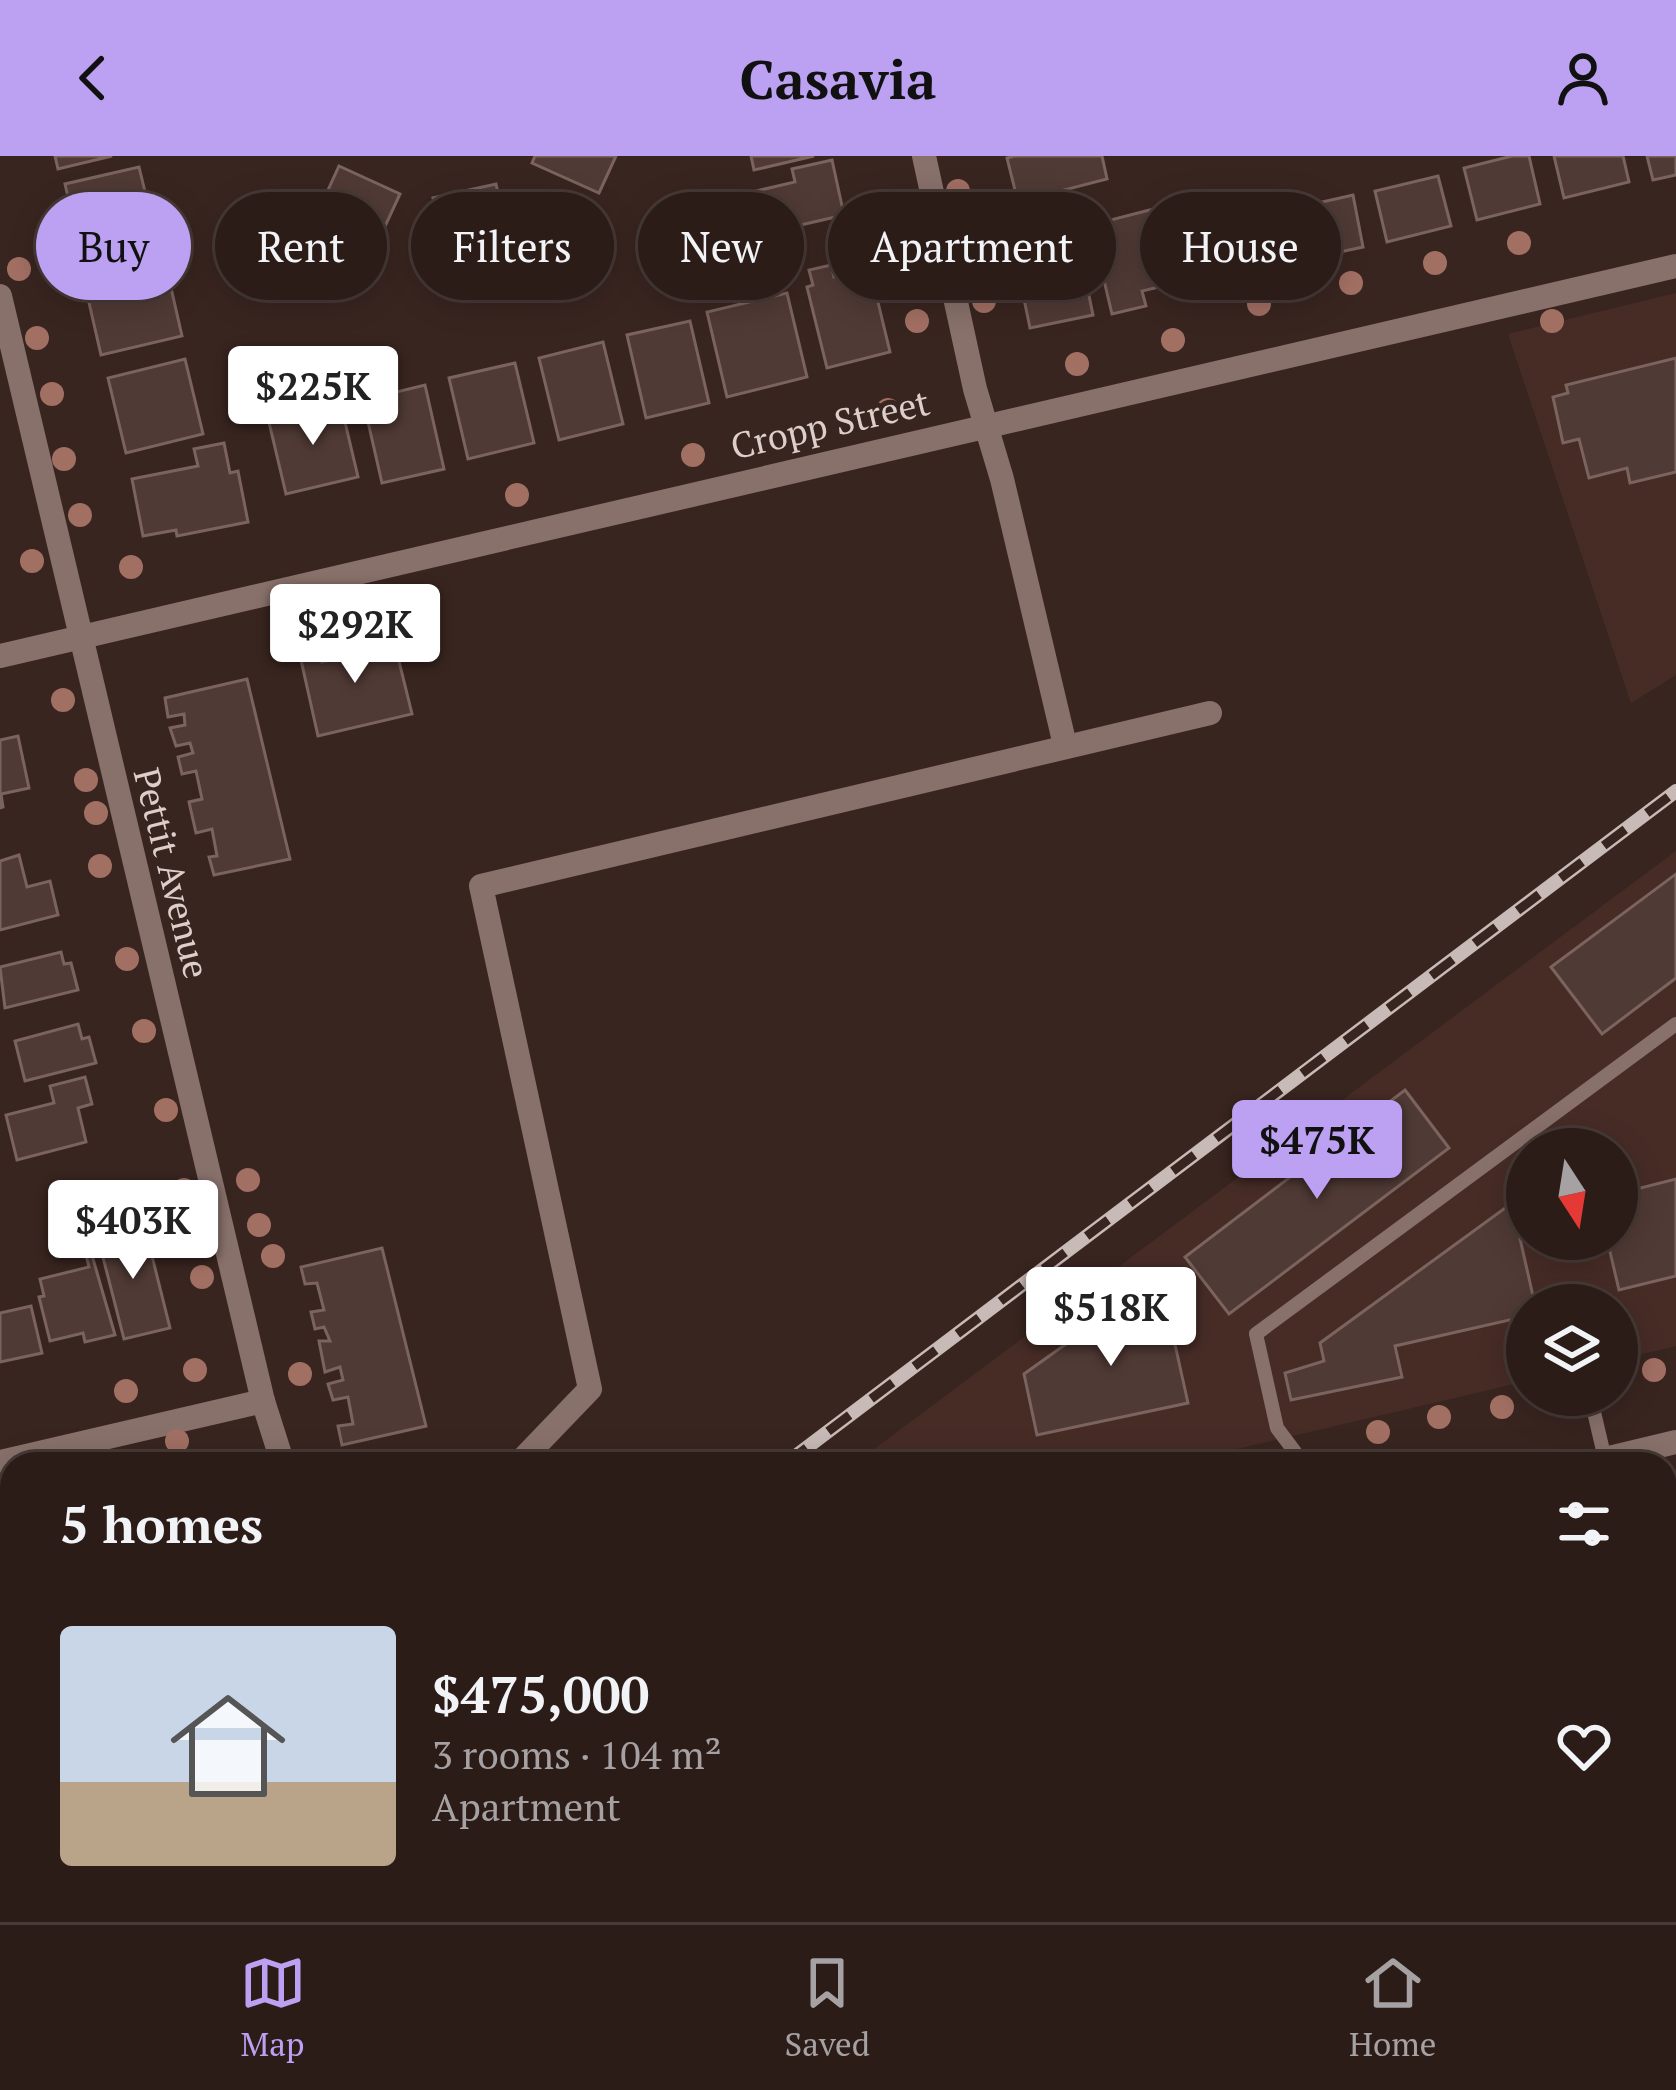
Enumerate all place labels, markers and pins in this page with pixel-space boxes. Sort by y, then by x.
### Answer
pin: $225K [229,346,397,448]
pin: $292K [271,584,439,686]
pin: $475K [1233,1100,1401,1202]
pin: $403K [49,1180,217,1282]
pin: $518K [1027,1267,1195,1369]

